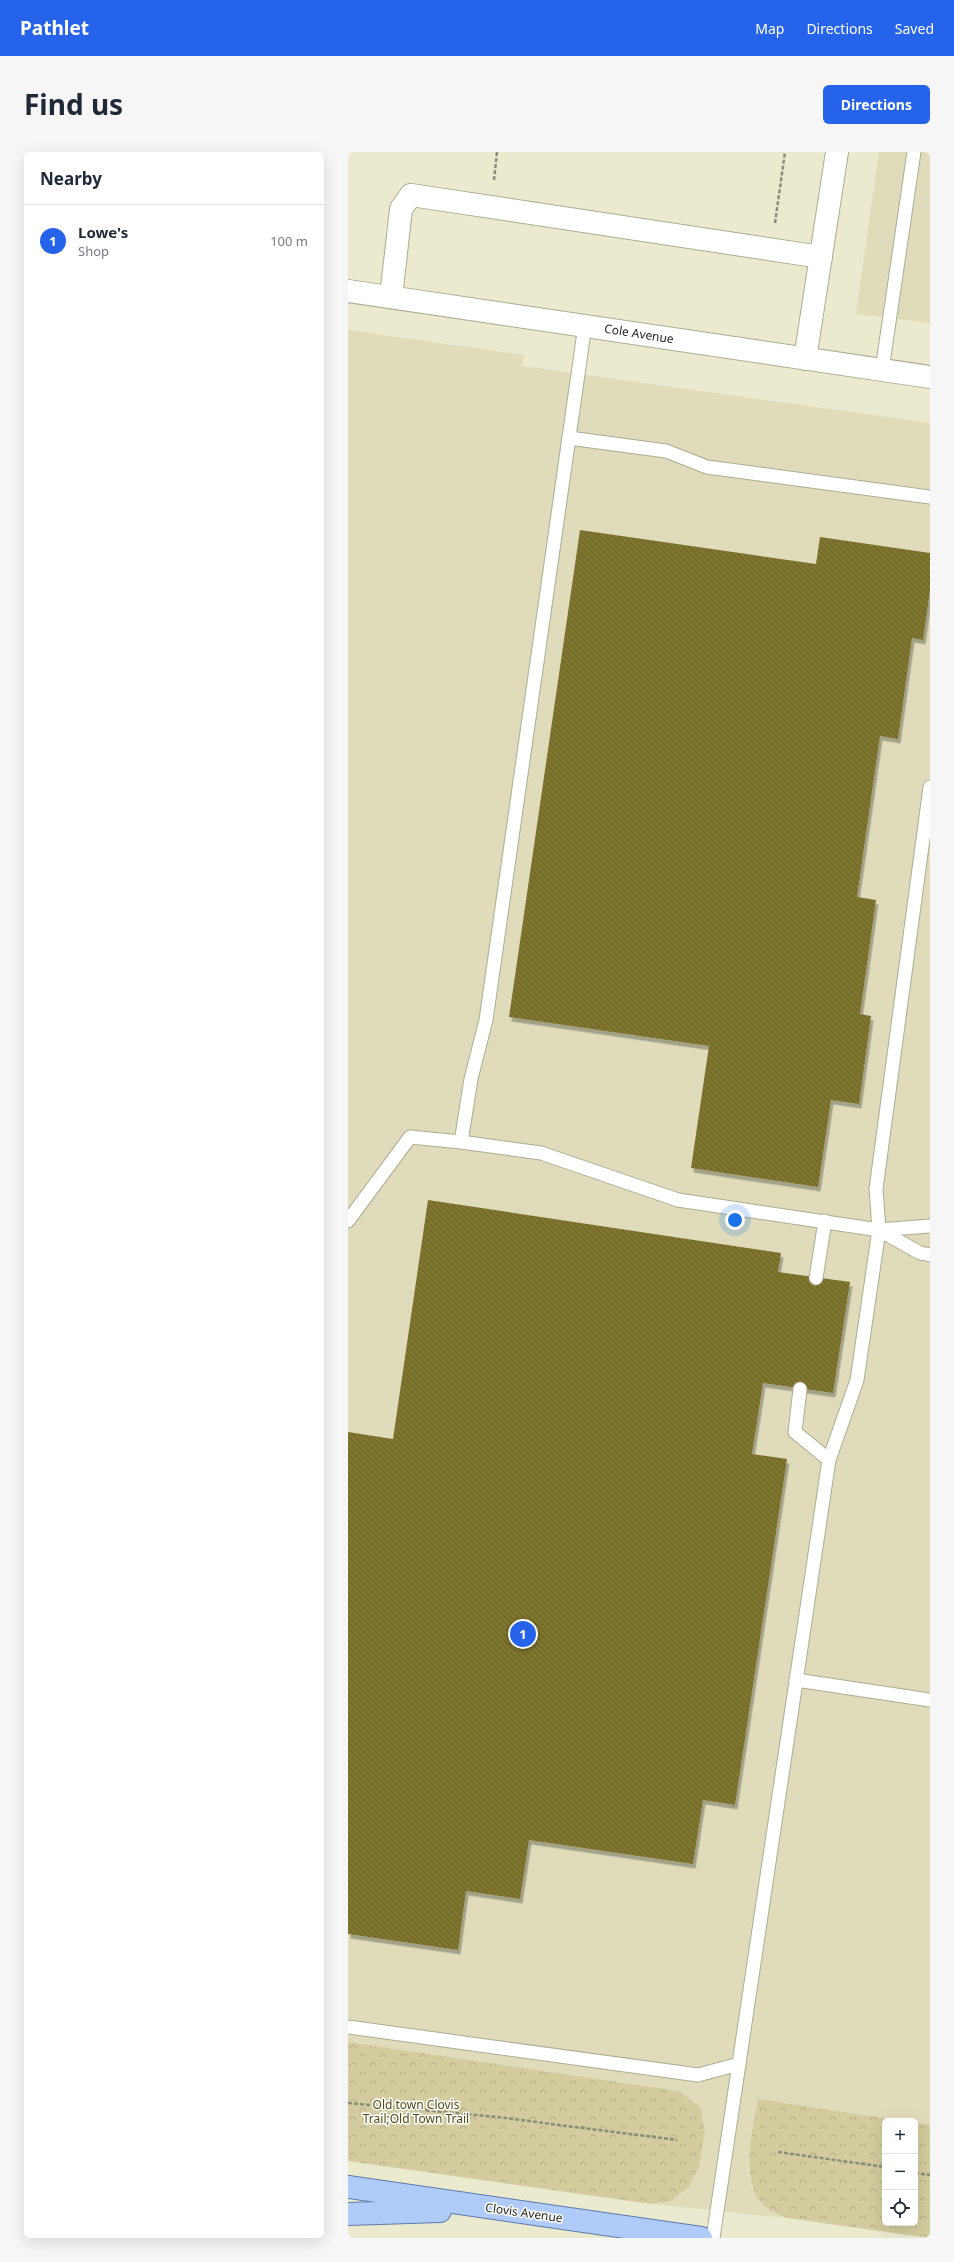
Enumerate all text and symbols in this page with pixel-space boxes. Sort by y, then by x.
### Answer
text: Pathlet [20,15,89,41]
text: Map [755,19,784,38]
text: Directions [806,19,873,38]
text: Saved [895,19,934,38]
text: Find us [24,85,123,123]
button: Directions [823,85,930,124]
text: Nearby [40,167,102,190]
text: Lowe's [78,222,128,242]
text: 1 [49,232,57,250]
text: 100 m [270,232,308,250]
text: Shop [78,242,109,260]
street label: Cole Avenue [603,320,675,347]
your location [725,1210,745,1230]
pin: 1 [510,1619,536,1649]
park label: Old town Clovis Trail;Old Town Trail [363,2096,469,2127]
map controls [882,2118,918,2226]
button: + [882,2118,918,2154]
button: − [882,2154,918,2190]
button: locate [882,2190,918,2226]
street label: Clovis Avenue [484,2199,564,2226]

